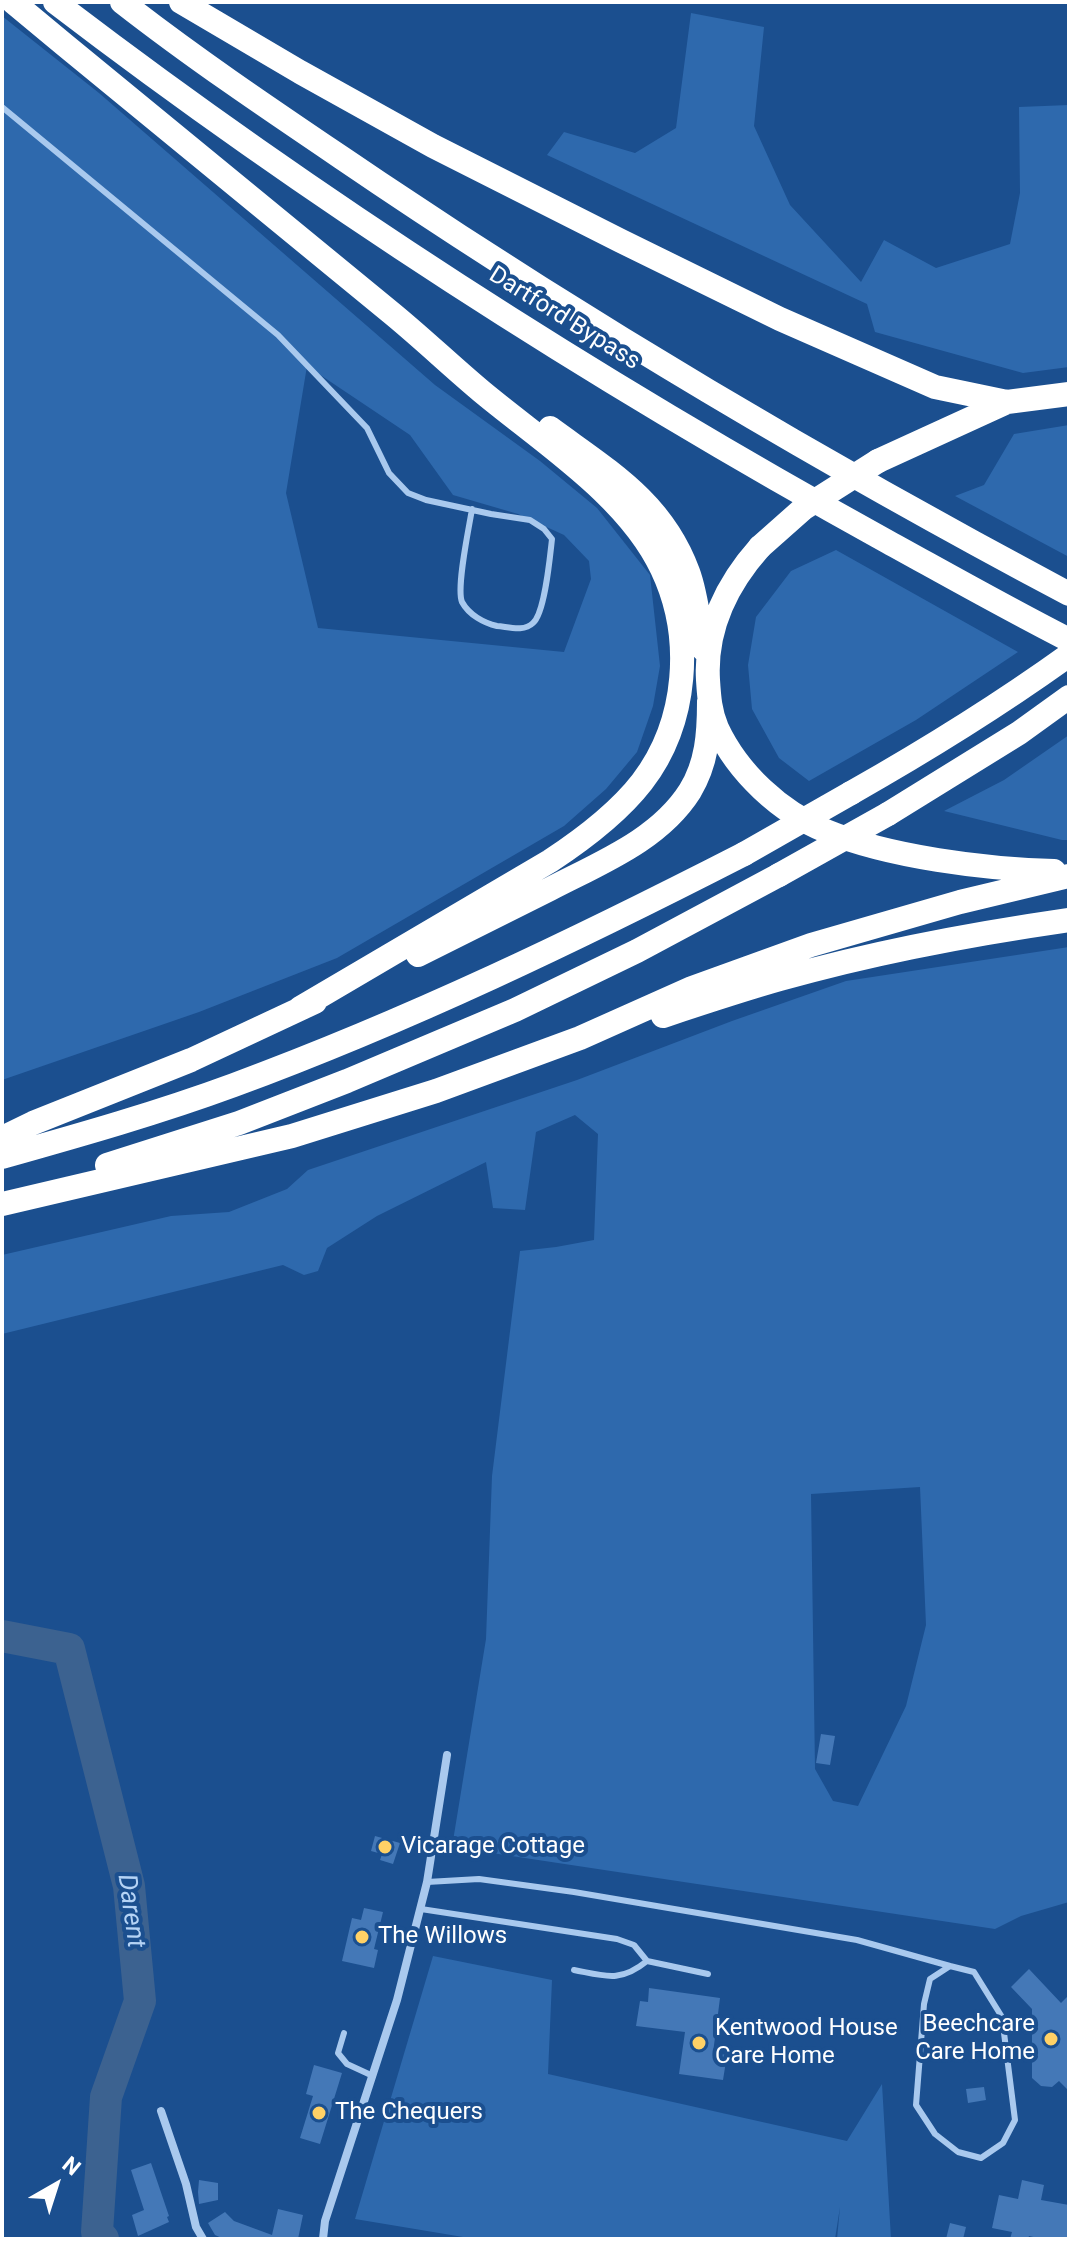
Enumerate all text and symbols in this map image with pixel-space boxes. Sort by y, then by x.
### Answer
street label: Dartford Bypass [483,261,645,377]
place label: Vicarage Cottage [401,1833,585,1861]
marker: Vicarage Cottage [376,1838,394,1856]
water label: Darent [109,1872,151,1950]
place label: The Willows [378,1923,507,1951]
marker: The Willows [353,1928,371,1946]
place label: Beechcare Care Home [915,2011,1035,2067]
place label: Kentwood House Care Home [715,2015,898,2071]
marker: Beechcare Care Home [1042,2030,1060,2048]
marker: Kentwood House Care Home [690,2034,708,2052]
place label: The Chequers [335,2099,483,2127]
marker: The Chequers [310,2104,328,2122]
north arrow [16,2145,96,2225]
text: N [58,2151,85,2181]

